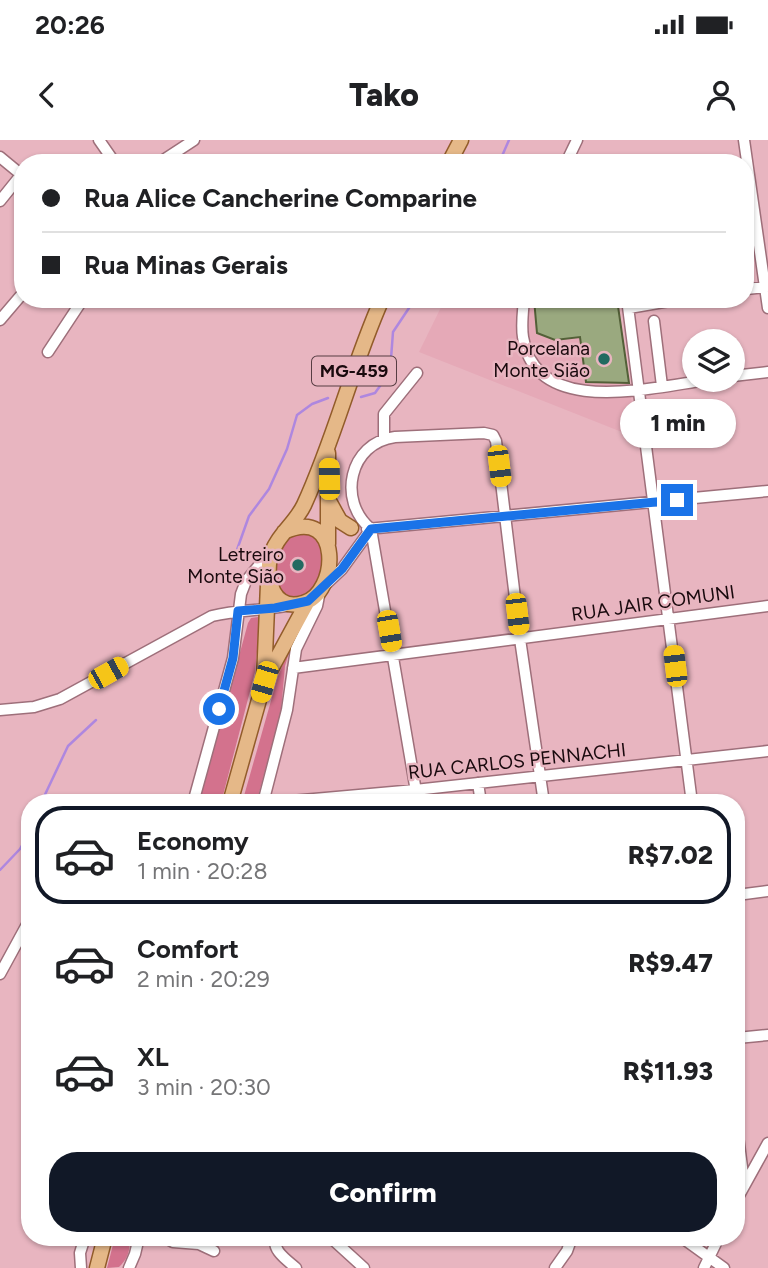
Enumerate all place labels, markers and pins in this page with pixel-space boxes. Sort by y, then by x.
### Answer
place label: Porcelana Monte Sião [493,337,590,382]
marker: Porcelana Monte Sião [596,351,612,367]
place label: Letreiro Monte Sião [187,543,284,588]
marker: Letreiro Monte Sião [290,557,306,573]

